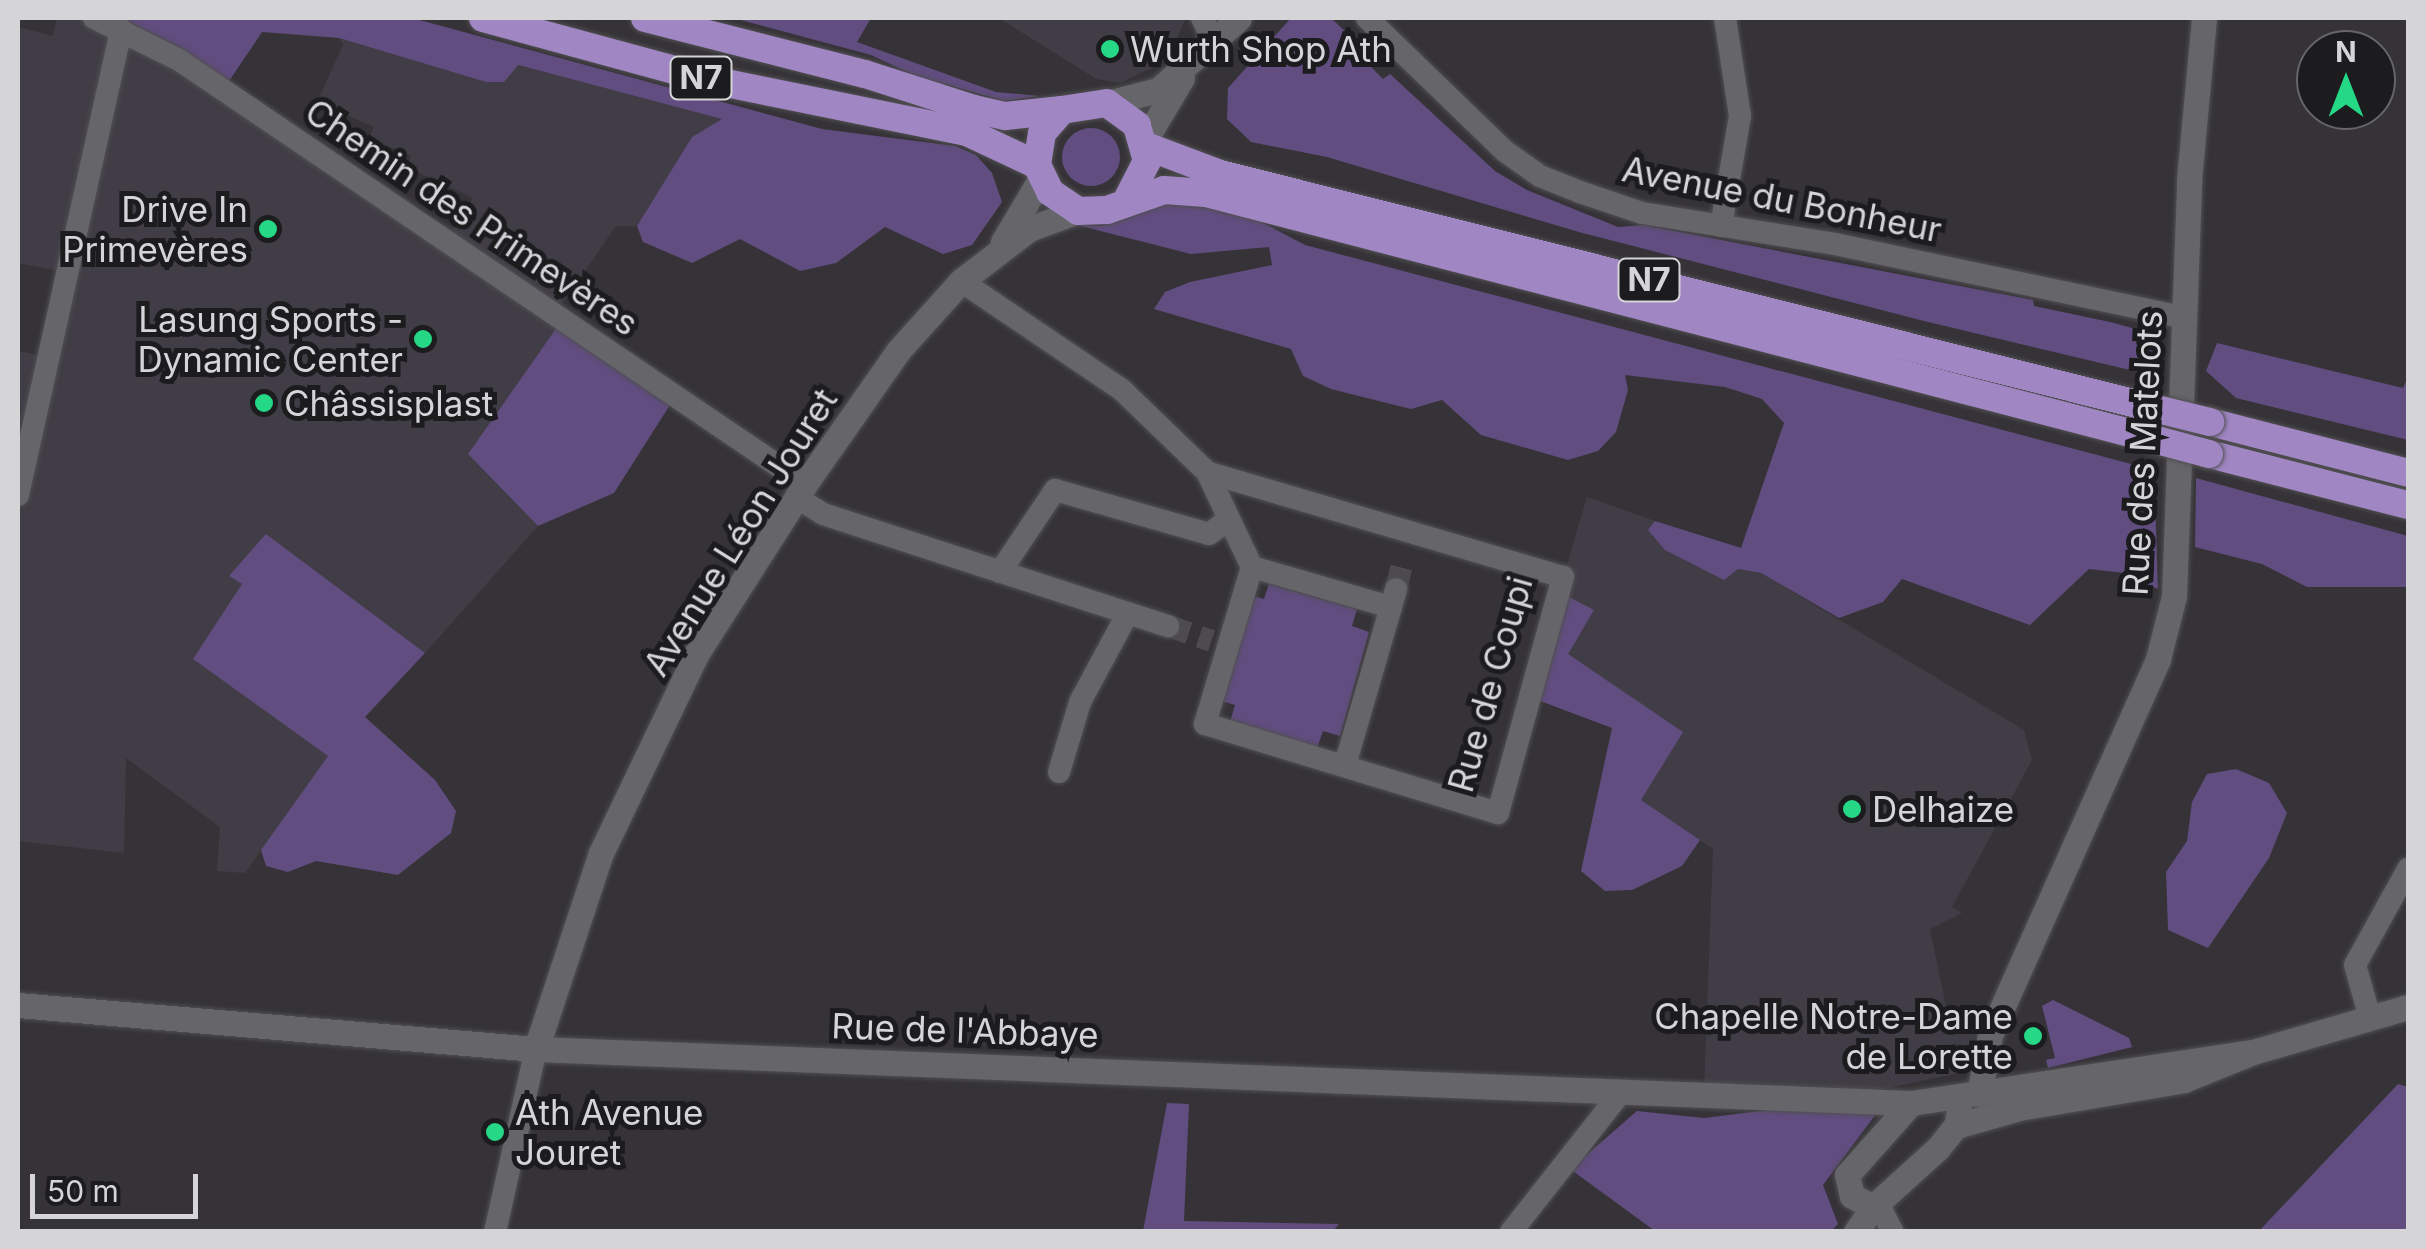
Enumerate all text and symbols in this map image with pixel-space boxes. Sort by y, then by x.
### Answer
place label: Wurth Shop Ath [1130,28,1392,70]
north arrow [2296,30,2396,130]
text: N [2335,35,2357,69]
marker: Wurth Shop Ath [1099,38,1121,60]
road number: N7 [668,51,734,105]
street label: Chemin des Primevères [298,90,646,344]
street label: Avenue du Bonheur [1619,147,1945,251]
place label: Drive In Primevères [62,188,248,270]
marker: Drive In Primevères [257,218,279,240]
road number: N7 [1616,253,1682,307]
place label: Lasung Sports - Dynamic Center [137,298,403,380]
street label: Rue des Matelots [2114,309,2170,597]
marker: Lasung Sports - Dynamic Center [412,328,434,350]
street label: Avenue Léon Jouret [635,381,845,683]
place label: Châssisplast [284,382,493,424]
marker: Châssisplast [253,392,275,414]
street label: Rue de Coupi [1439,571,1541,797]
place label: Delhaize [1872,788,2014,830]
marker: Delhaize [1841,798,1863,820]
place label: Chapelle Notre-Dame de Lorette [1654,995,2013,1077]
street label: Rue de l'Abbaye [831,1004,1099,1056]
marker: Chapelle Notre-Dame de Lorette [2022,1025,2044,1047]
place label: Ath Avenue Jouret [515,1091,703,1173]
marker: Ath Avenue Jouret [484,1121,506,1143]
scale bar [35,1154,202,1216]
text: 50 m [47,1173,119,1209]

